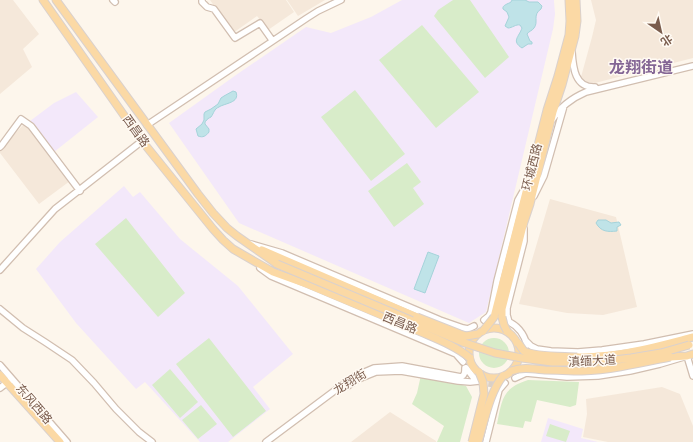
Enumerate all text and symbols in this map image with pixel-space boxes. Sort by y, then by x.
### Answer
north arrow [641,12,681,52]
text: 北 [658,31,676,50]
district label: 龙翔街道 [609,56,673,78]
street label: 西昌路 [119,111,154,150]
street label: 环城西路 [517,142,546,192]
street label: 西昌路 [380,308,420,337]
street label: 滇缅大道 [568,351,616,370]
street label: 龙翔街 [330,365,370,398]
street label: 东风西路 [12,380,57,427]

